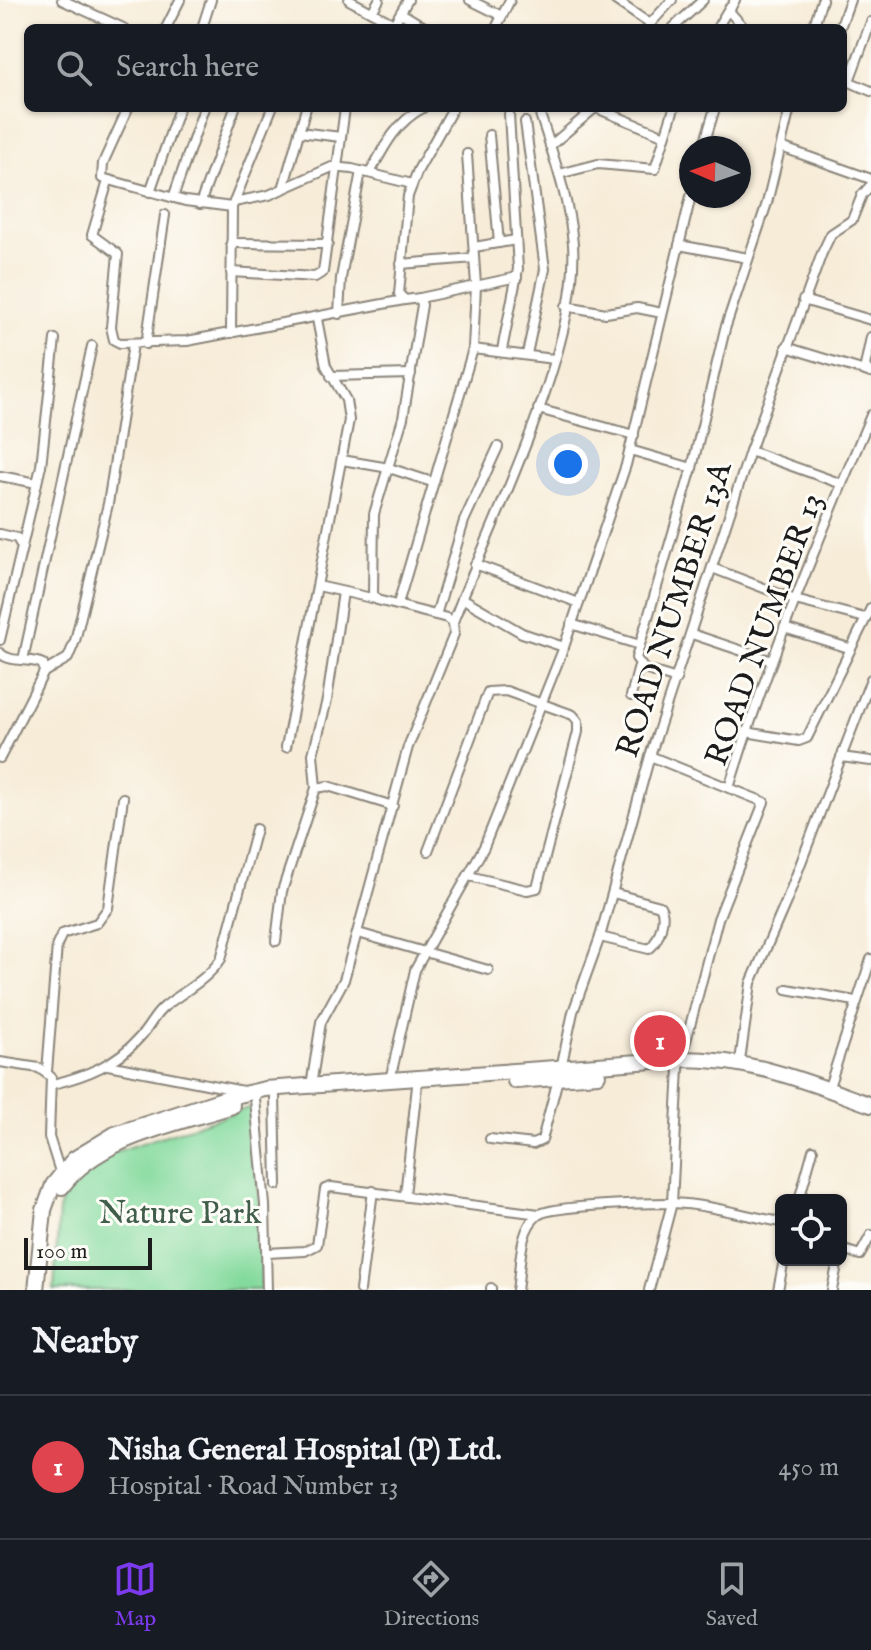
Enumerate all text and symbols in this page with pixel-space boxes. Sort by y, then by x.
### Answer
search box [24,24,847,112]
icon: search [52,46,96,90]
text: Search here [116,49,259,87]
north arrow [679,136,751,208]
your location [548,444,588,484]
street label: ROAD NUMBER 13A [608,455,743,763]
street label: ROAD NUMBER 13 [697,488,834,772]
pin: 1 [634,1011,686,1071]
park label: Nature Park [99,1194,262,1235]
map controls [775,1194,847,1266]
button: locate [775,1194,847,1266]
scale bar [24,1234,152,1270]
text: 100 m [36,1238,88,1266]
text: Nearby [32,1321,138,1364]
text: Nisha General Hospital (P) Ltd. [108,1432,502,1470]
text: 1 [53,1451,63,1484]
text: 450 m [779,1451,839,1484]
text: Hospital · Road Number 13 [108,1470,398,1503]
tab: Map [113,1557,157,1633]
tab: Directions [384,1557,479,1633]
tab: Saved [706,1557,758,1633]

